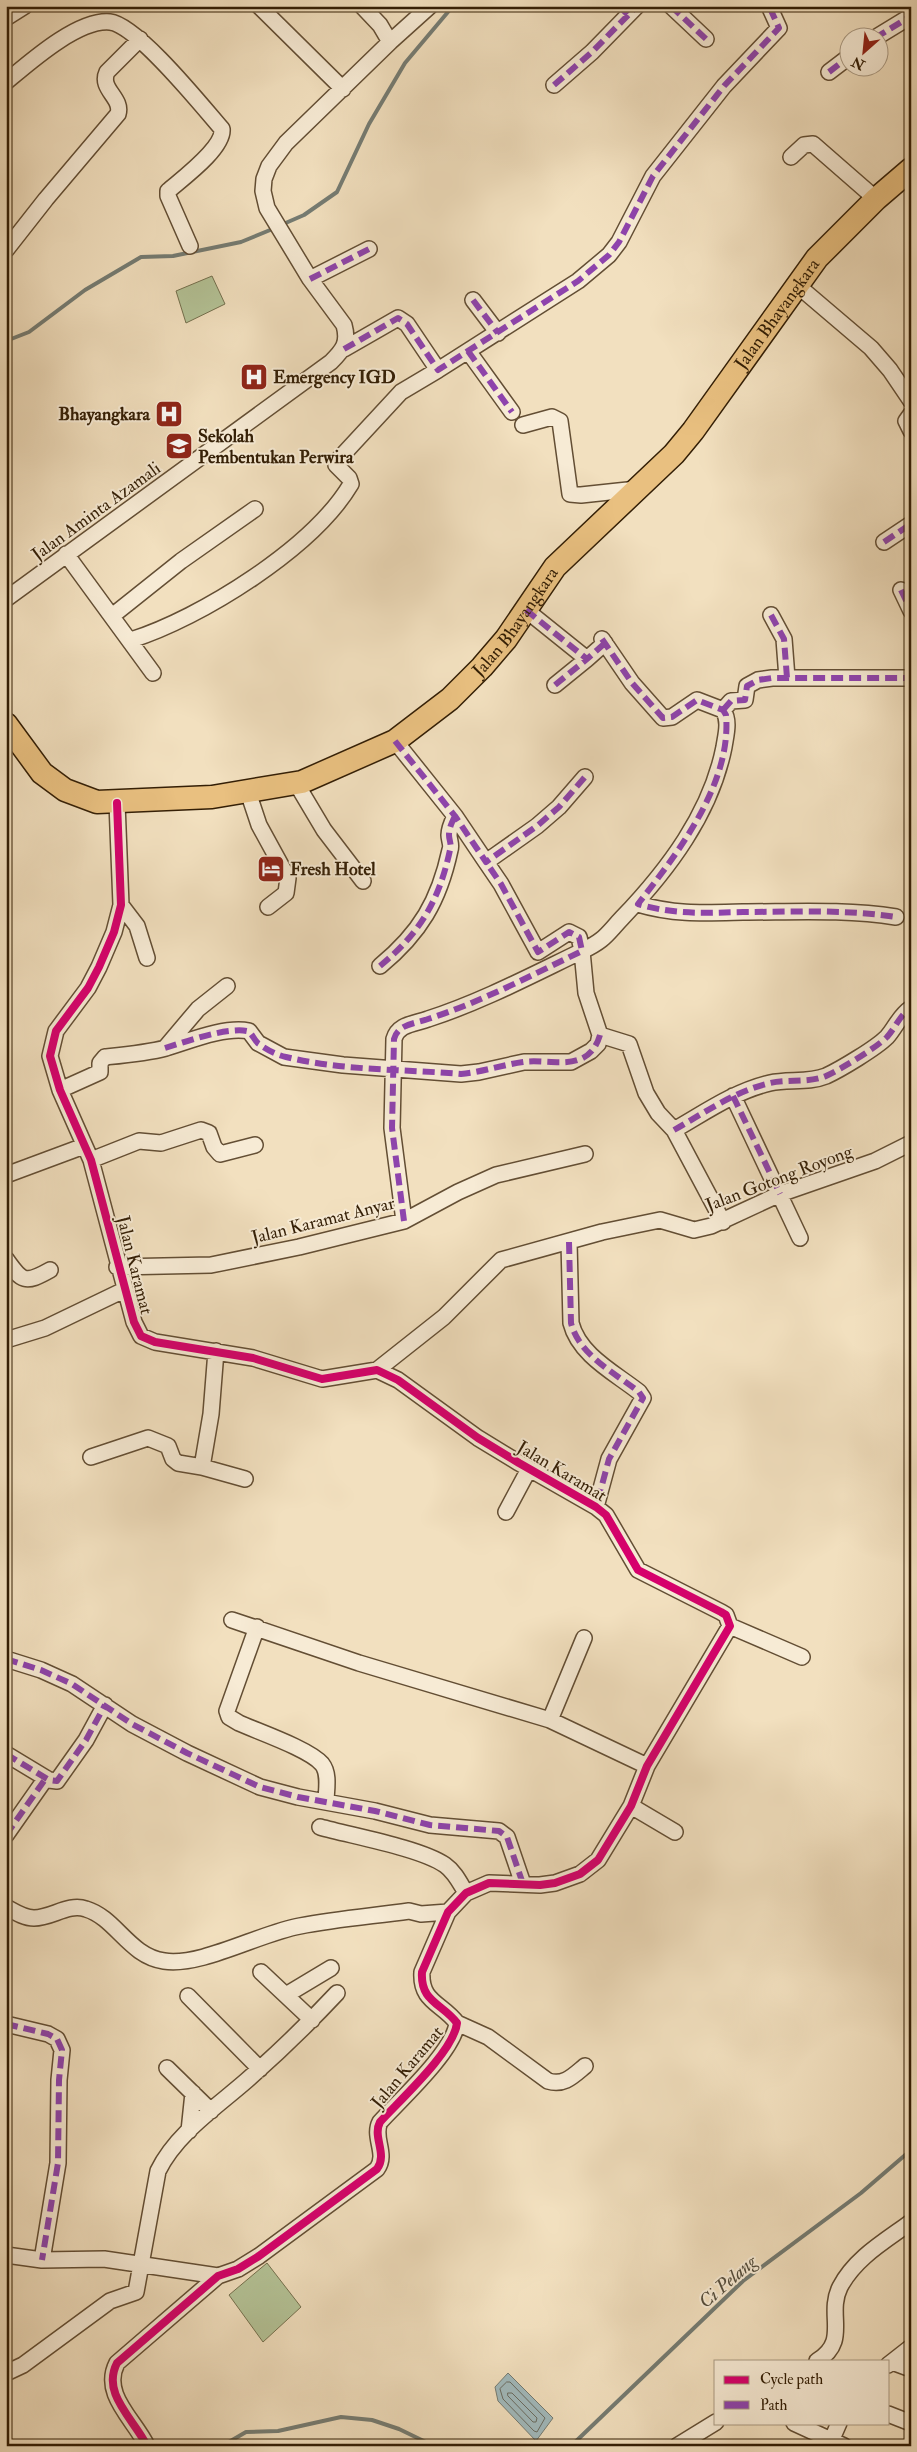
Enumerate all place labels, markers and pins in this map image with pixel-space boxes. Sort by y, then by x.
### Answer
hospital icon: Emergency IGD [239,362,269,392]
place label: Emergency IGD [273,366,396,389]
hospital icon: Bhayangkara [154,399,184,429]
place label: Bhayangkara [58,403,151,426]
place label: Sekolah Pembentukan Perwira [198,425,354,469]
school or university icon: Sekolah Pembentukan Perwira [164,431,194,461]
hotel icon: Fresh Hotel [256,854,286,884]
place label: Fresh Hotel [290,858,376,881]

